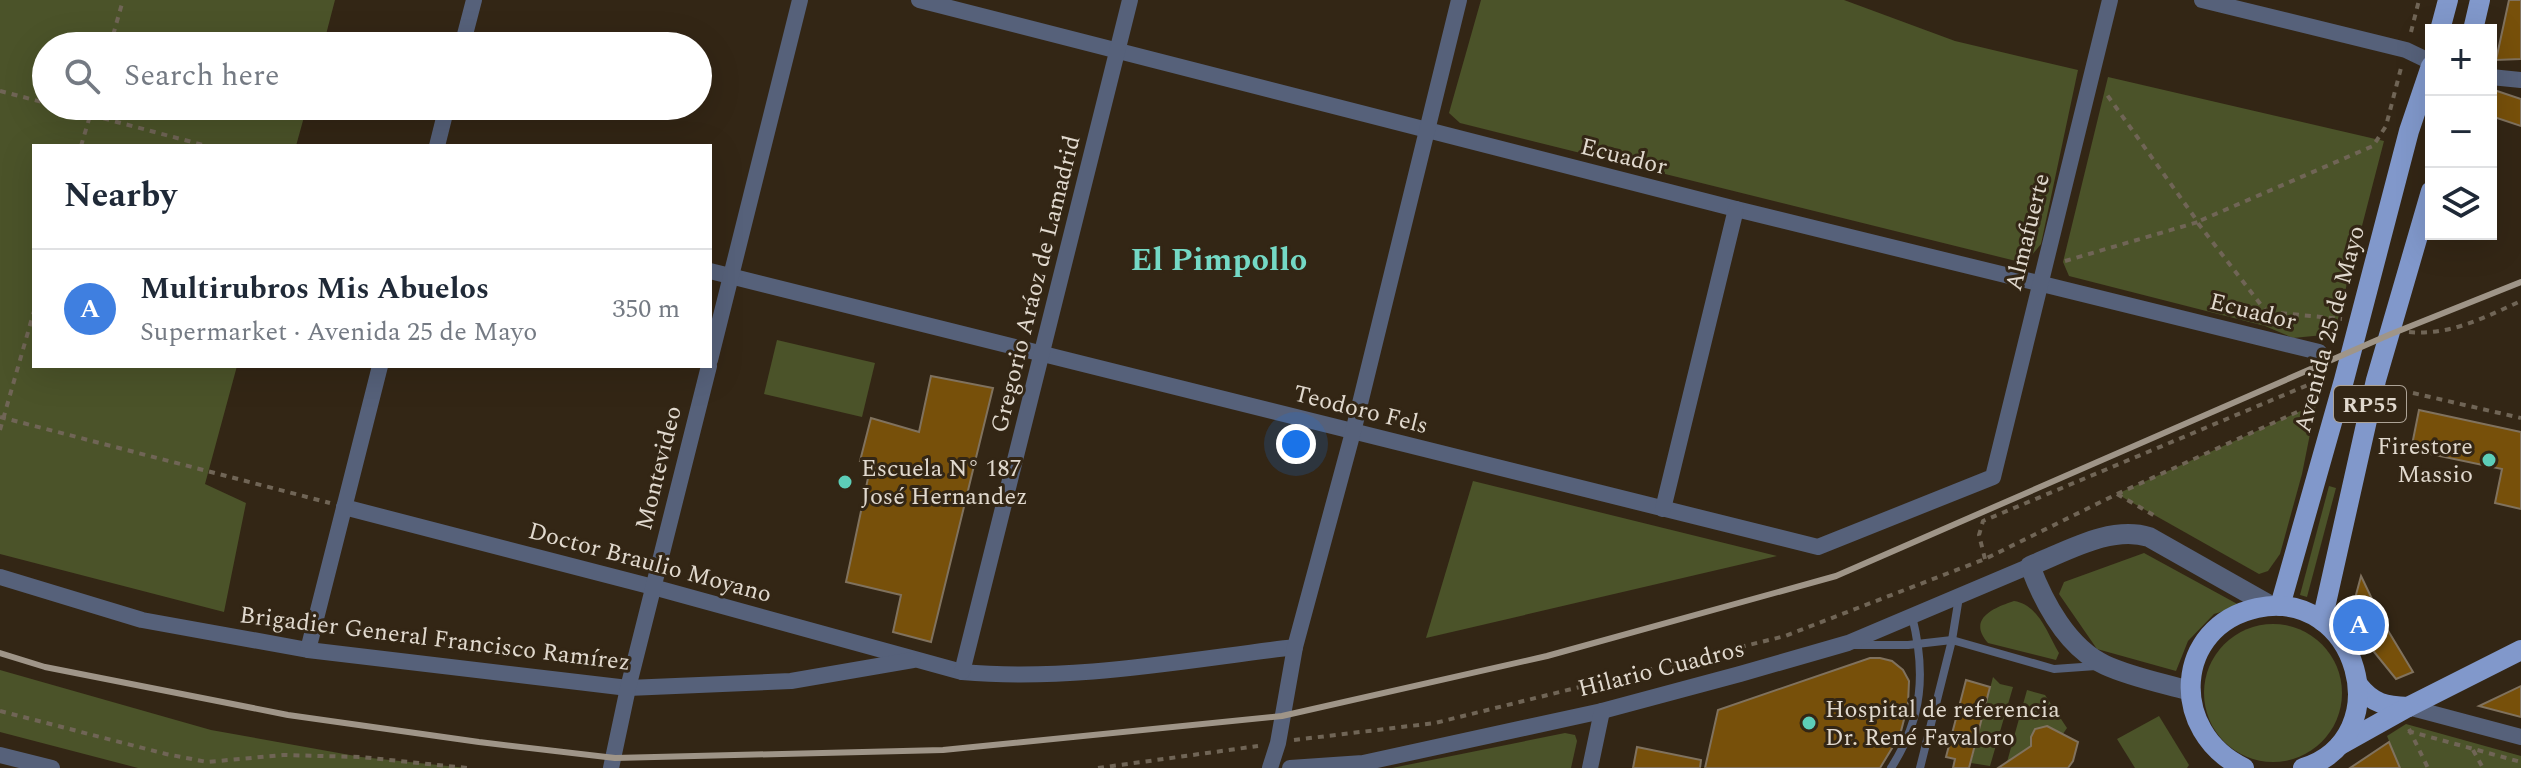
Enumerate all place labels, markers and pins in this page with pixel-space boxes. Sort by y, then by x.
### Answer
place label: Firestore Massio [2377,429,2473,493]
place label: Escuela N° 187 José Hernandez [861,451,1028,515]
marker: Firestore Massio [2480,451,2498,469]
marker: Escuela N° 187 José Hernandez [836,473,854,491]
pin: A [2333,595,2385,655]
place label: Hospital de referencia Dr. René Favaloro [1825,692,2060,756]
marker: Hospital de referencia Dr. René Favaloro [1800,714,1818,732]

